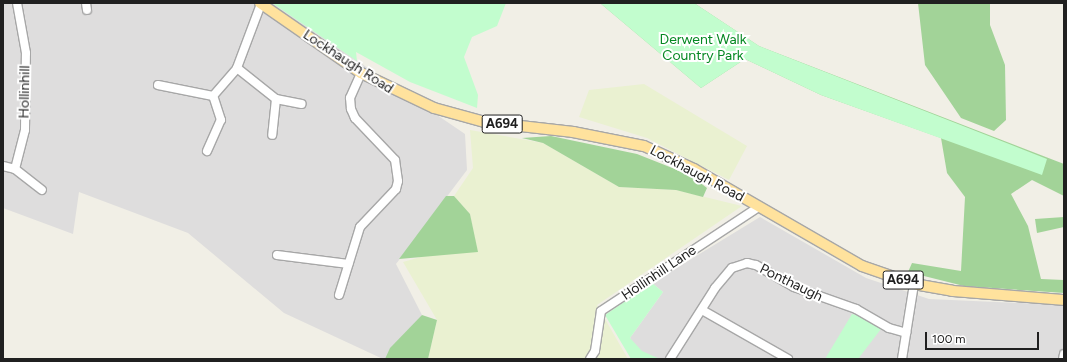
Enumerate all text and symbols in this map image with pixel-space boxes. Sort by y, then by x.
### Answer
street label: Lockhaugh Road [300,27,396,97]
park label: Derwent Walk Country Park [660,32,746,64]
street label: Hollinhill [16,65,34,119]
road number: A694 [481,113,523,135]
street label: Lockhaugh Road [647,142,747,206]
street label: Hollinhill Lane [618,242,700,304]
street label: Ponthaugh [757,261,825,305]
road number: A694 [882,269,924,291]
scale bar [927,324,1041,350]
text: 100 m [932,332,966,346]

